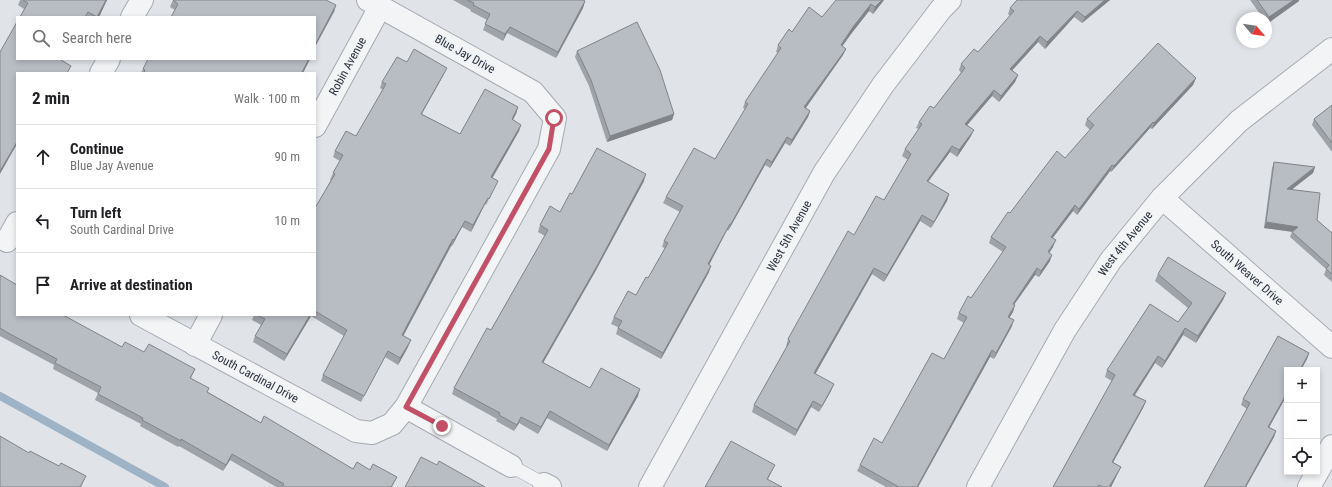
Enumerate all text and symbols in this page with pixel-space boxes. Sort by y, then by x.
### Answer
north arrow [1236,12,1272,48]
search box [16,16,316,60]
icon: search [30,27,52,49]
text: Search here [62,29,132,47]
street label: Blue Jay Drive [432,32,498,76]
street label: Robin Avenue [326,34,369,98]
text: 2 min [32,88,70,108]
text: Walk · 100 m [234,91,300,106]
route start [545,109,563,127]
text: Continue [70,140,124,158]
icon: ahead [32,146,54,168]
text: 90 m [274,149,300,164]
text: Blue Jay Avenue [70,158,154,173]
street label: West 5th Avenue [764,198,815,274]
text: Turn left [70,204,121,222]
street label: West 4th Avenue [1095,208,1156,279]
icon: left [32,210,54,232]
text: 10 m [274,213,300,228]
text: South Cardinal Drive [70,222,174,237]
street label: South Weaver Drive [1208,237,1286,308]
icon: arrive [32,274,54,296]
text: Arrive at destination [70,276,193,294]
street label: South Cardinal Drive [210,348,301,406]
map controls [1284,367,1320,475]
button: + [1284,367,1320,403]
button: − [1284,403,1320,439]
route end [433,417,451,435]
button: locate [1284,439,1320,475]

